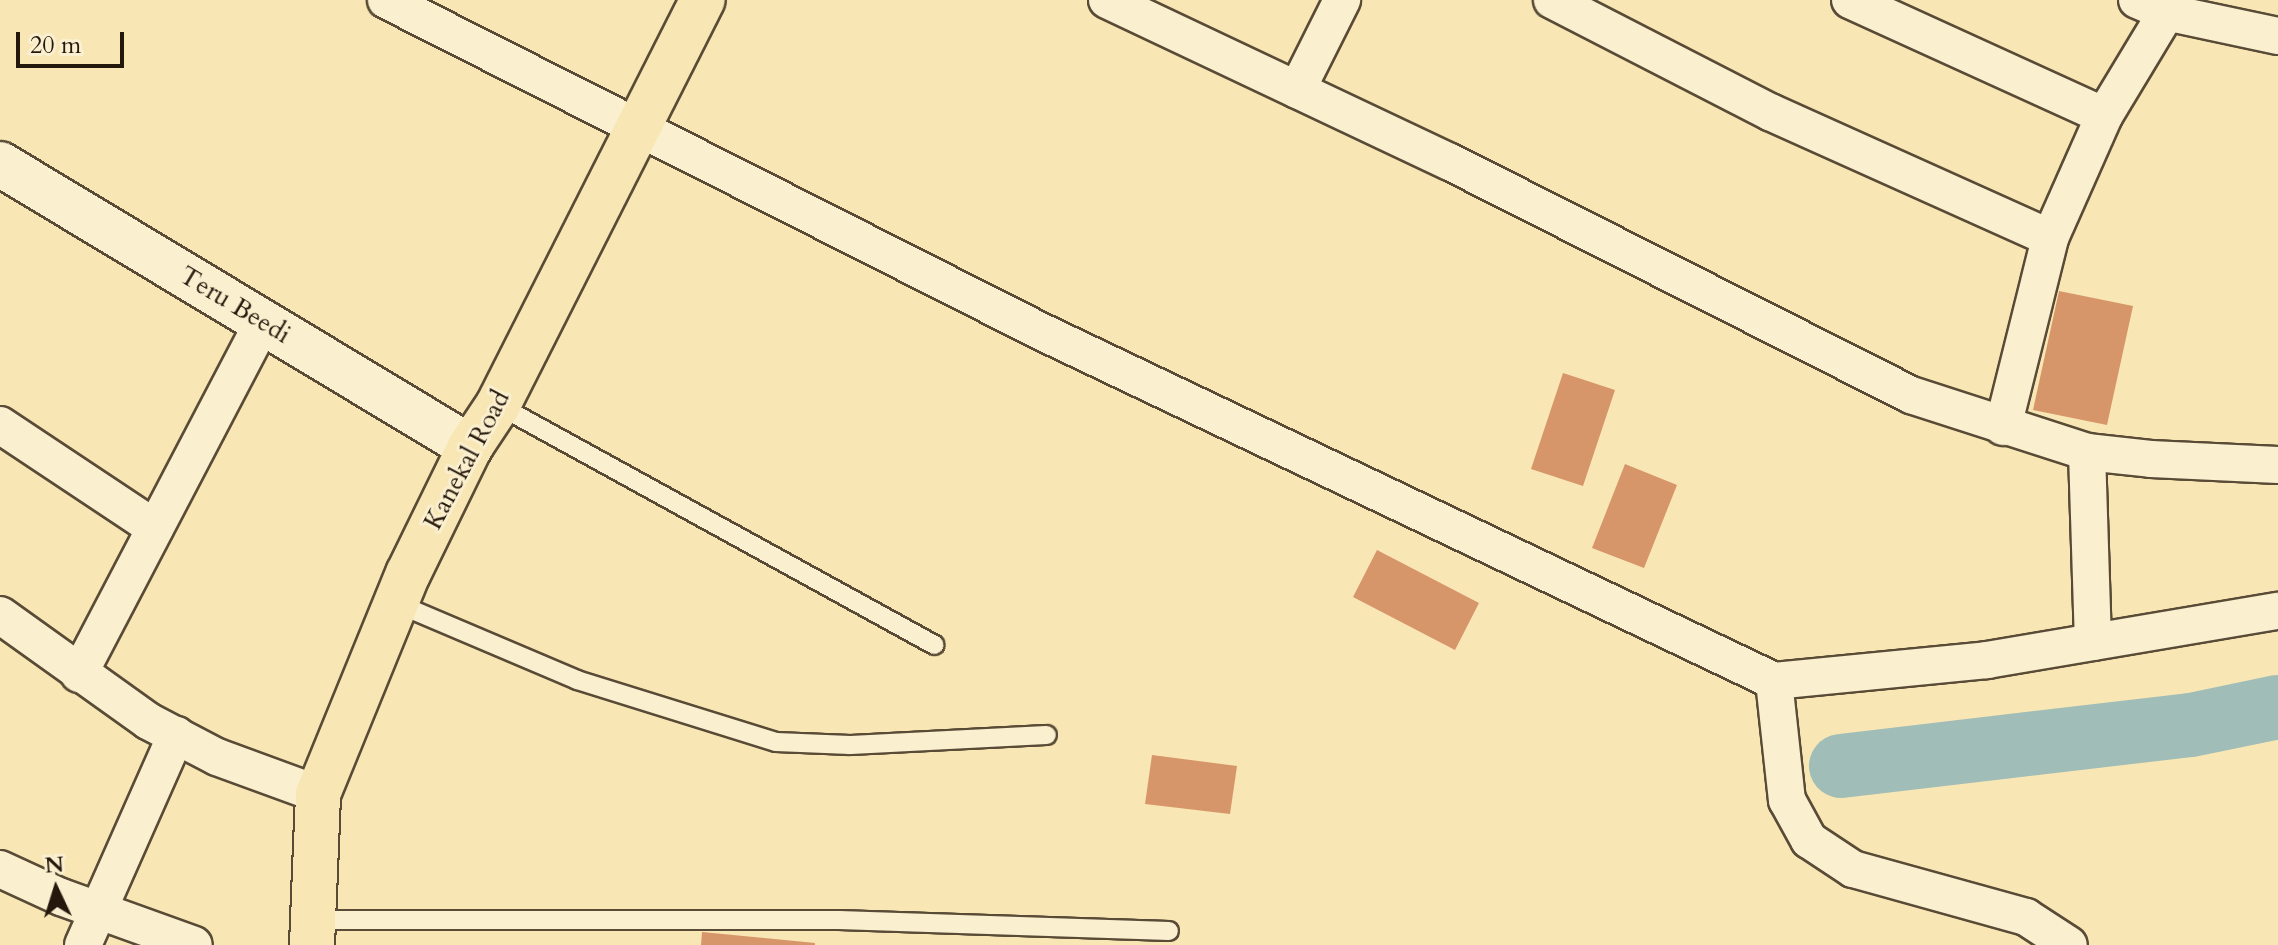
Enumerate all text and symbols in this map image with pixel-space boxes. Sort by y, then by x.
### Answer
scale bar [20,16,128,66]
text: 20 m [30,29,81,62]
street label: Teru Beedi [174,260,296,350]
street label: Kanekal Road [417,385,517,535]
north arrow [16,849,96,929]
text: N [44,849,65,881]

